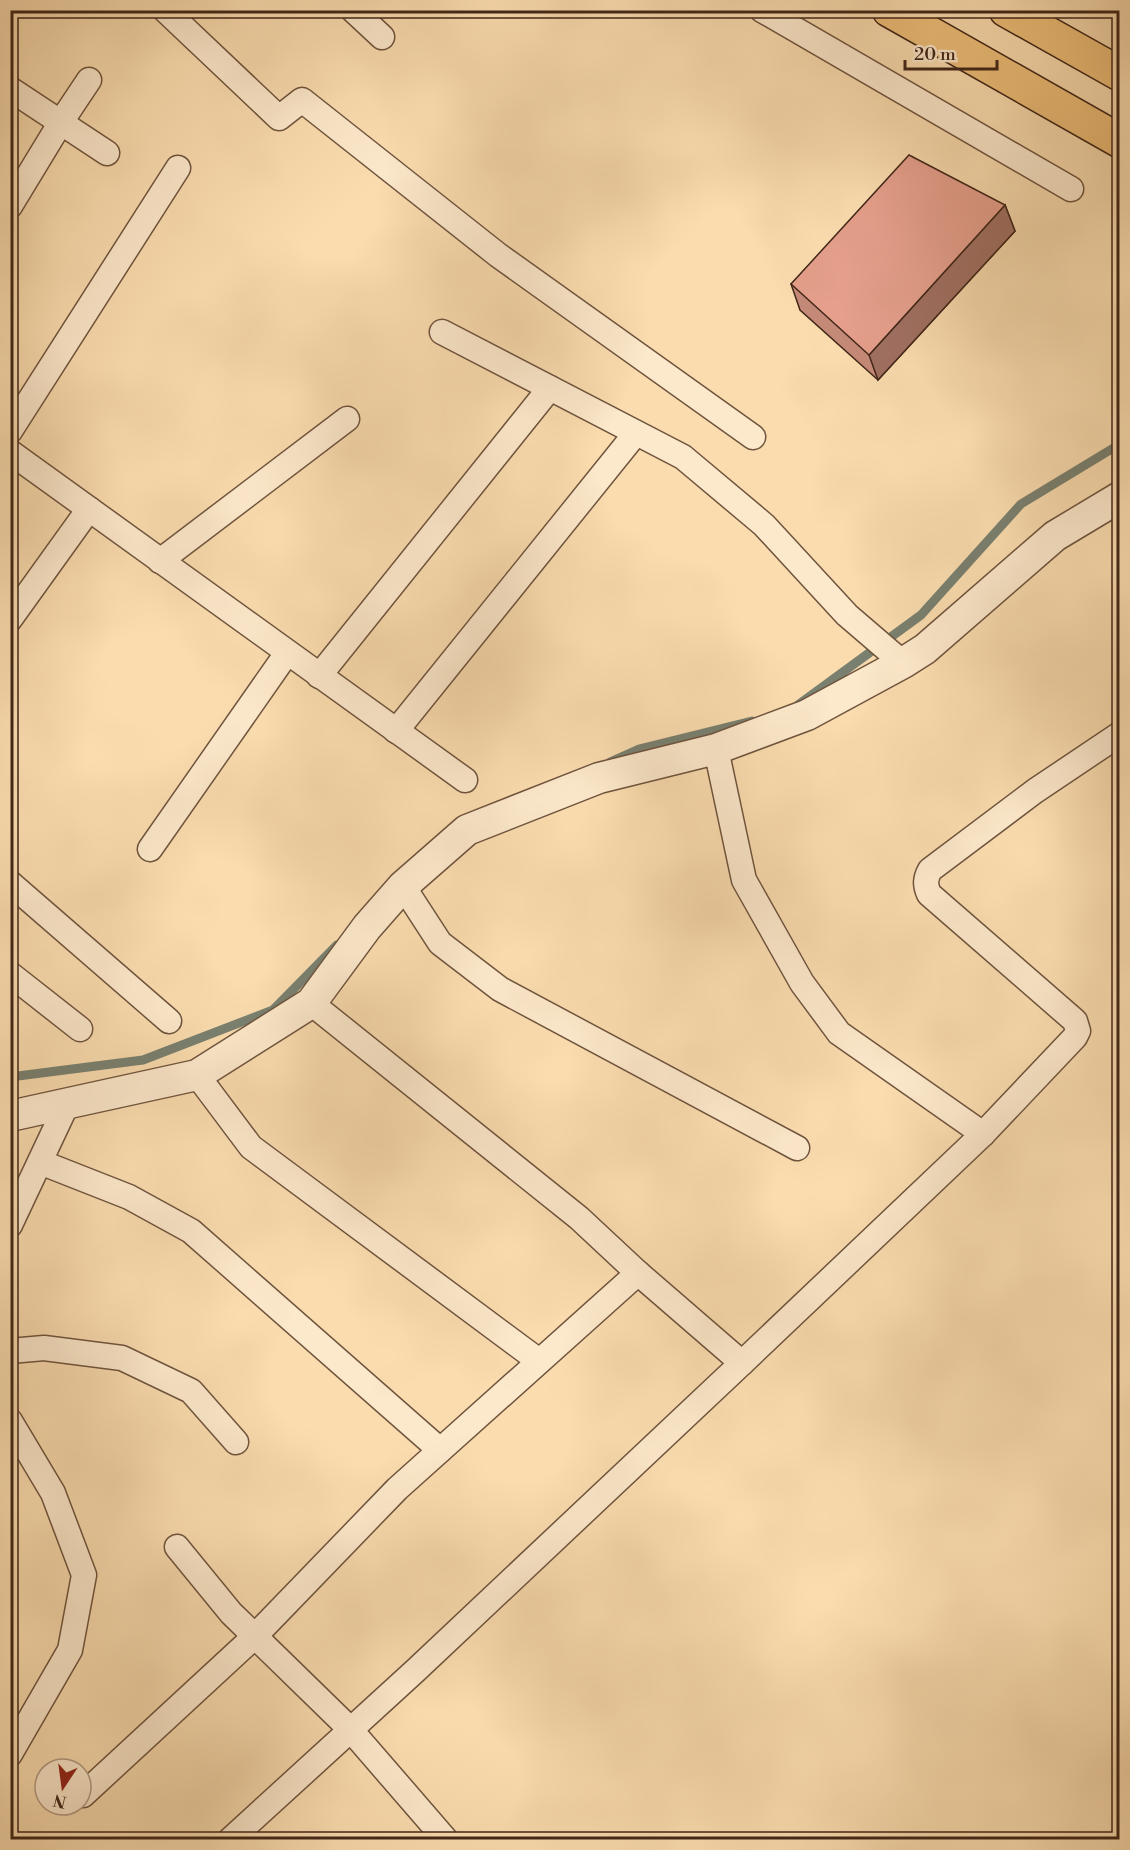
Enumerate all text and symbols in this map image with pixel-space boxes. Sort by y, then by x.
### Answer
scale bar [905,33,996,71]
text: 20 m [914,43,956,66]
north arrow [33,1757,93,1817]
text: N [51,1789,68,1812]

